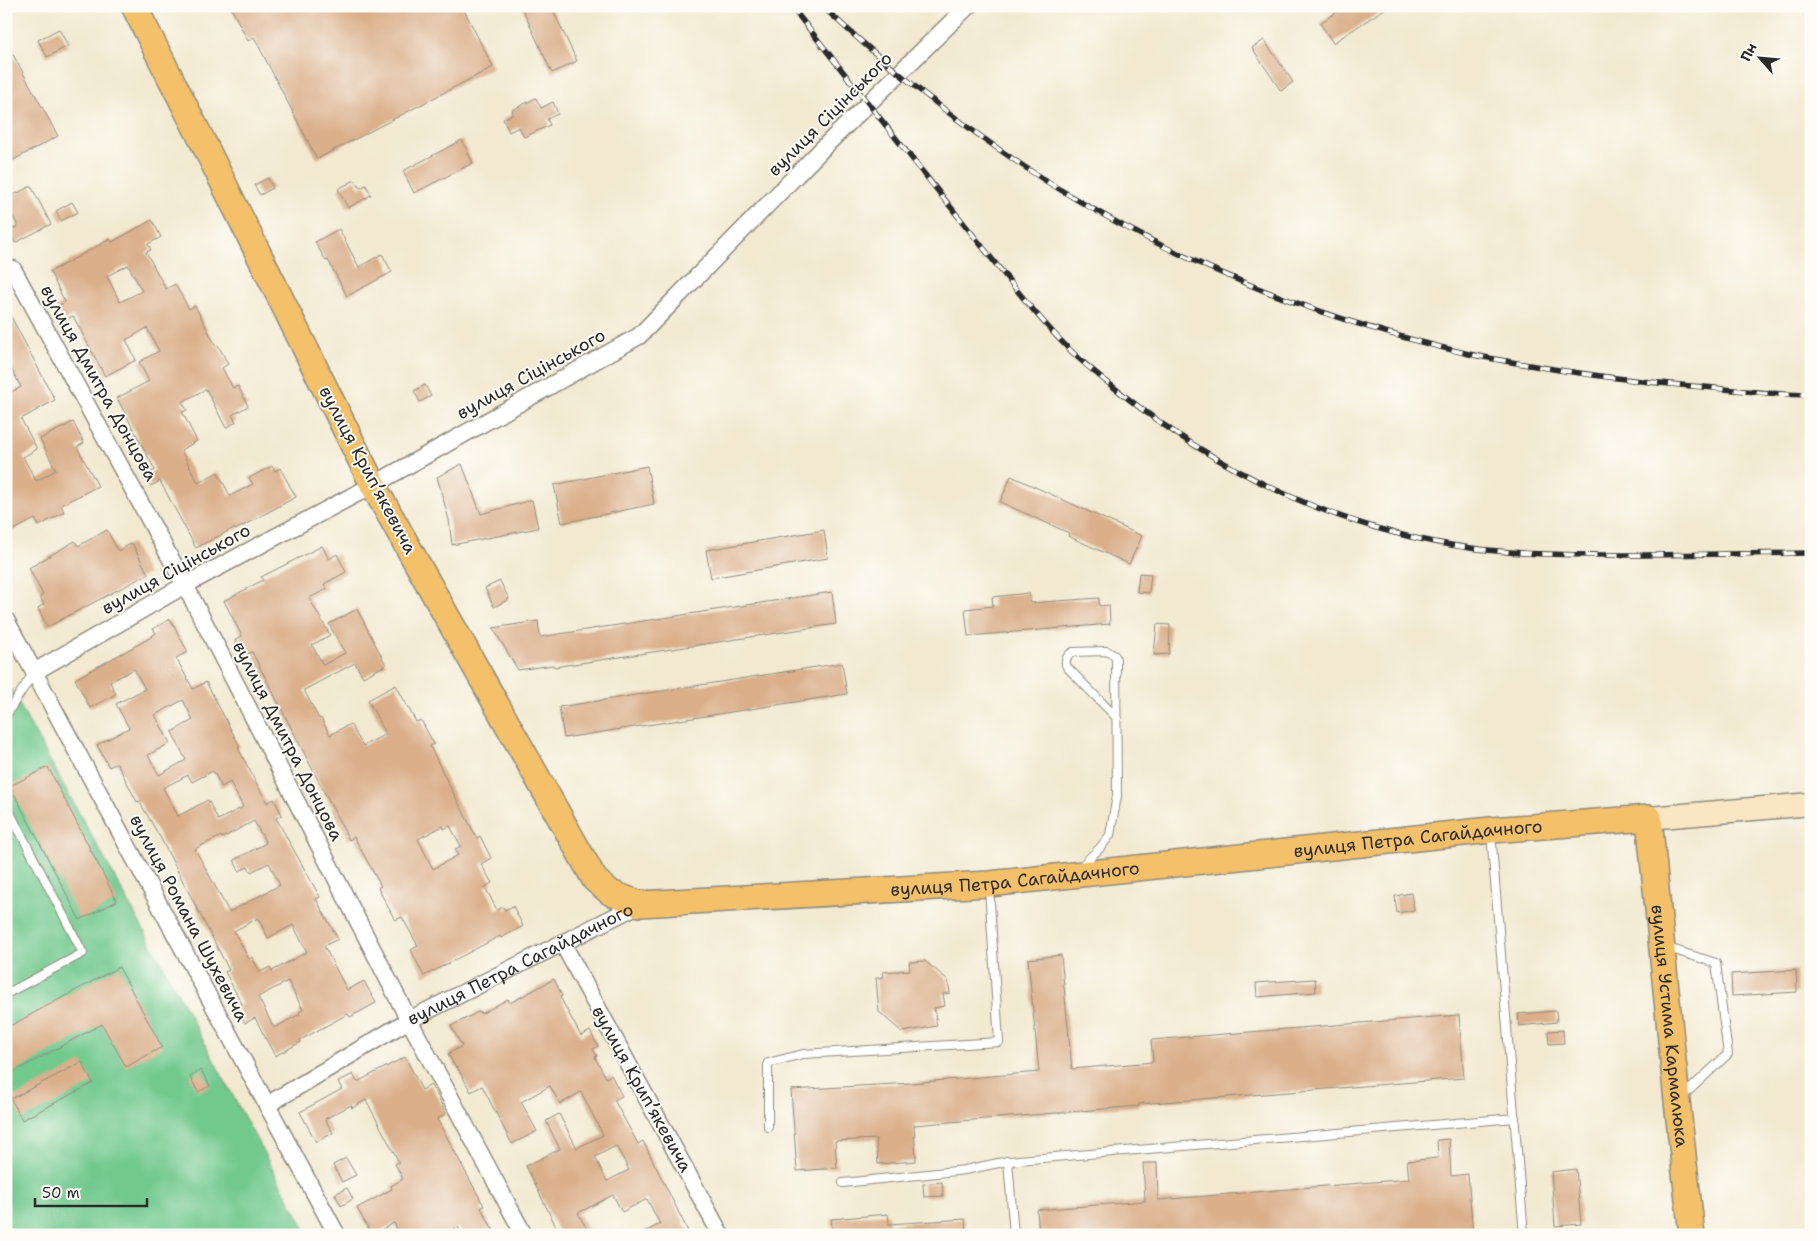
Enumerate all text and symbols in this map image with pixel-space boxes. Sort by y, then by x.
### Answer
north arrow [1734,32,1784,82]
text: Пн [1736,40,1761,64]
street label: вулиця Сіцінського [763,47,897,181]
street label: вулиця Дмитра Донцова [35,280,163,486]
street label: вулиця Сіцінського [452,323,610,425]
street label: вулиця Крипʼякевича [314,382,422,558]
street label: вулиця Сіцінського [97,518,255,620]
street label: вулиця Дмитра Донцова [227,637,349,845]
street label: вулиця Романа Шухевича [124,810,254,1026]
street label: вулиця Петра Сагайдачного [1292,814,1543,863]
street label: вулиця Петра Сагайдачного [890,856,1141,902]
street label: вулиця Петра Сагайдачного [403,897,637,1031]
street label: вулиця Устима Кармалюка [1646,904,1694,1149]
street label: вулиця Крипʼякевича [586,1001,698,1177]
scale bar [35,1176,148,1208]
text: 50 m [42,1183,80,1203]

